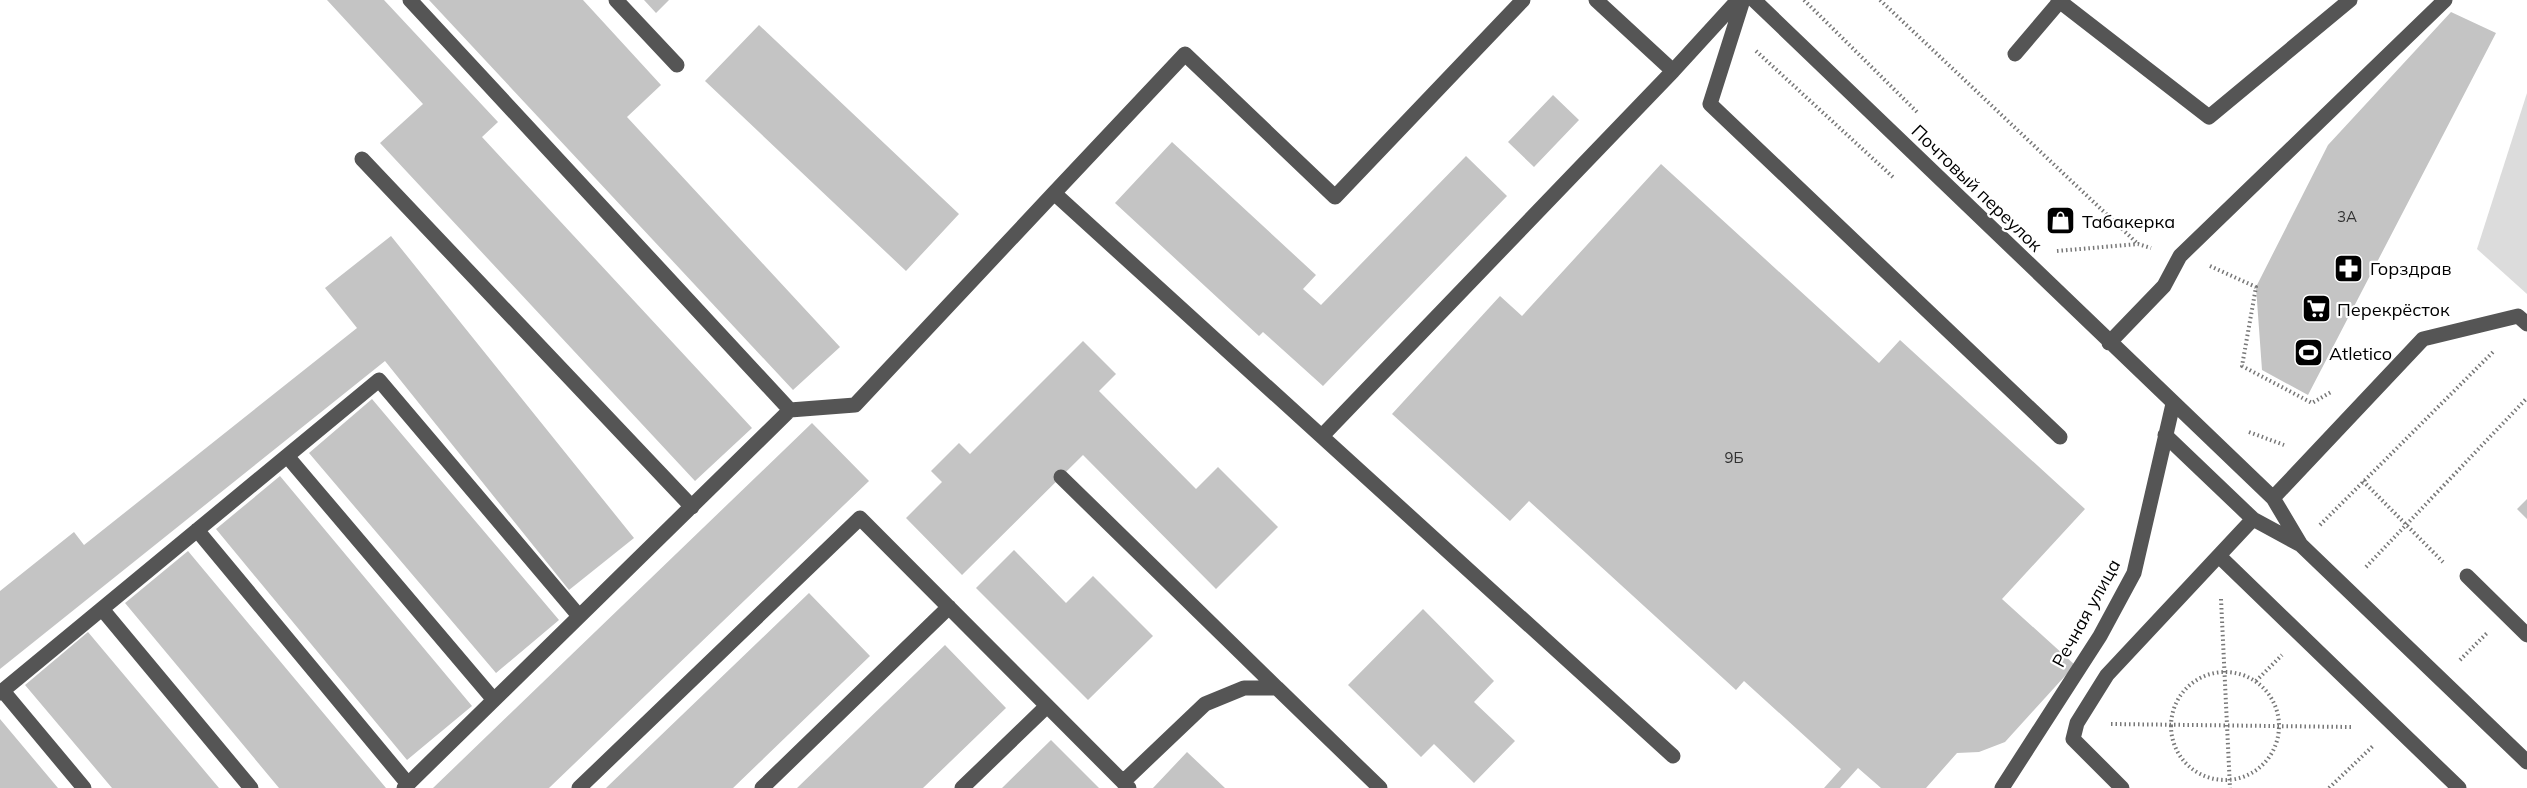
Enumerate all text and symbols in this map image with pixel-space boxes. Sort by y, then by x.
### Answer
street label: Почтовый переулок [1907,120,2048,257]
shop icon: Табакерка [2045,205,2077,237]
house number: 3А [2337,207,2357,226]
place label: Табакерка [2082,210,2175,233]
pharmacy icon: Горздрав [2333,252,2365,284]
place label: Горздрав [2370,257,2452,280]
supermarket icon: Перекрёсток [2300,293,2332,325]
place label: Перекрёсток [2337,298,2450,321]
sports icon: Atletico [2292,337,2324,369]
place label: Atletico [2329,342,2392,365]
house number: 9Б [1724,448,1744,467]
street label: Речная улица [2047,555,2125,671]

